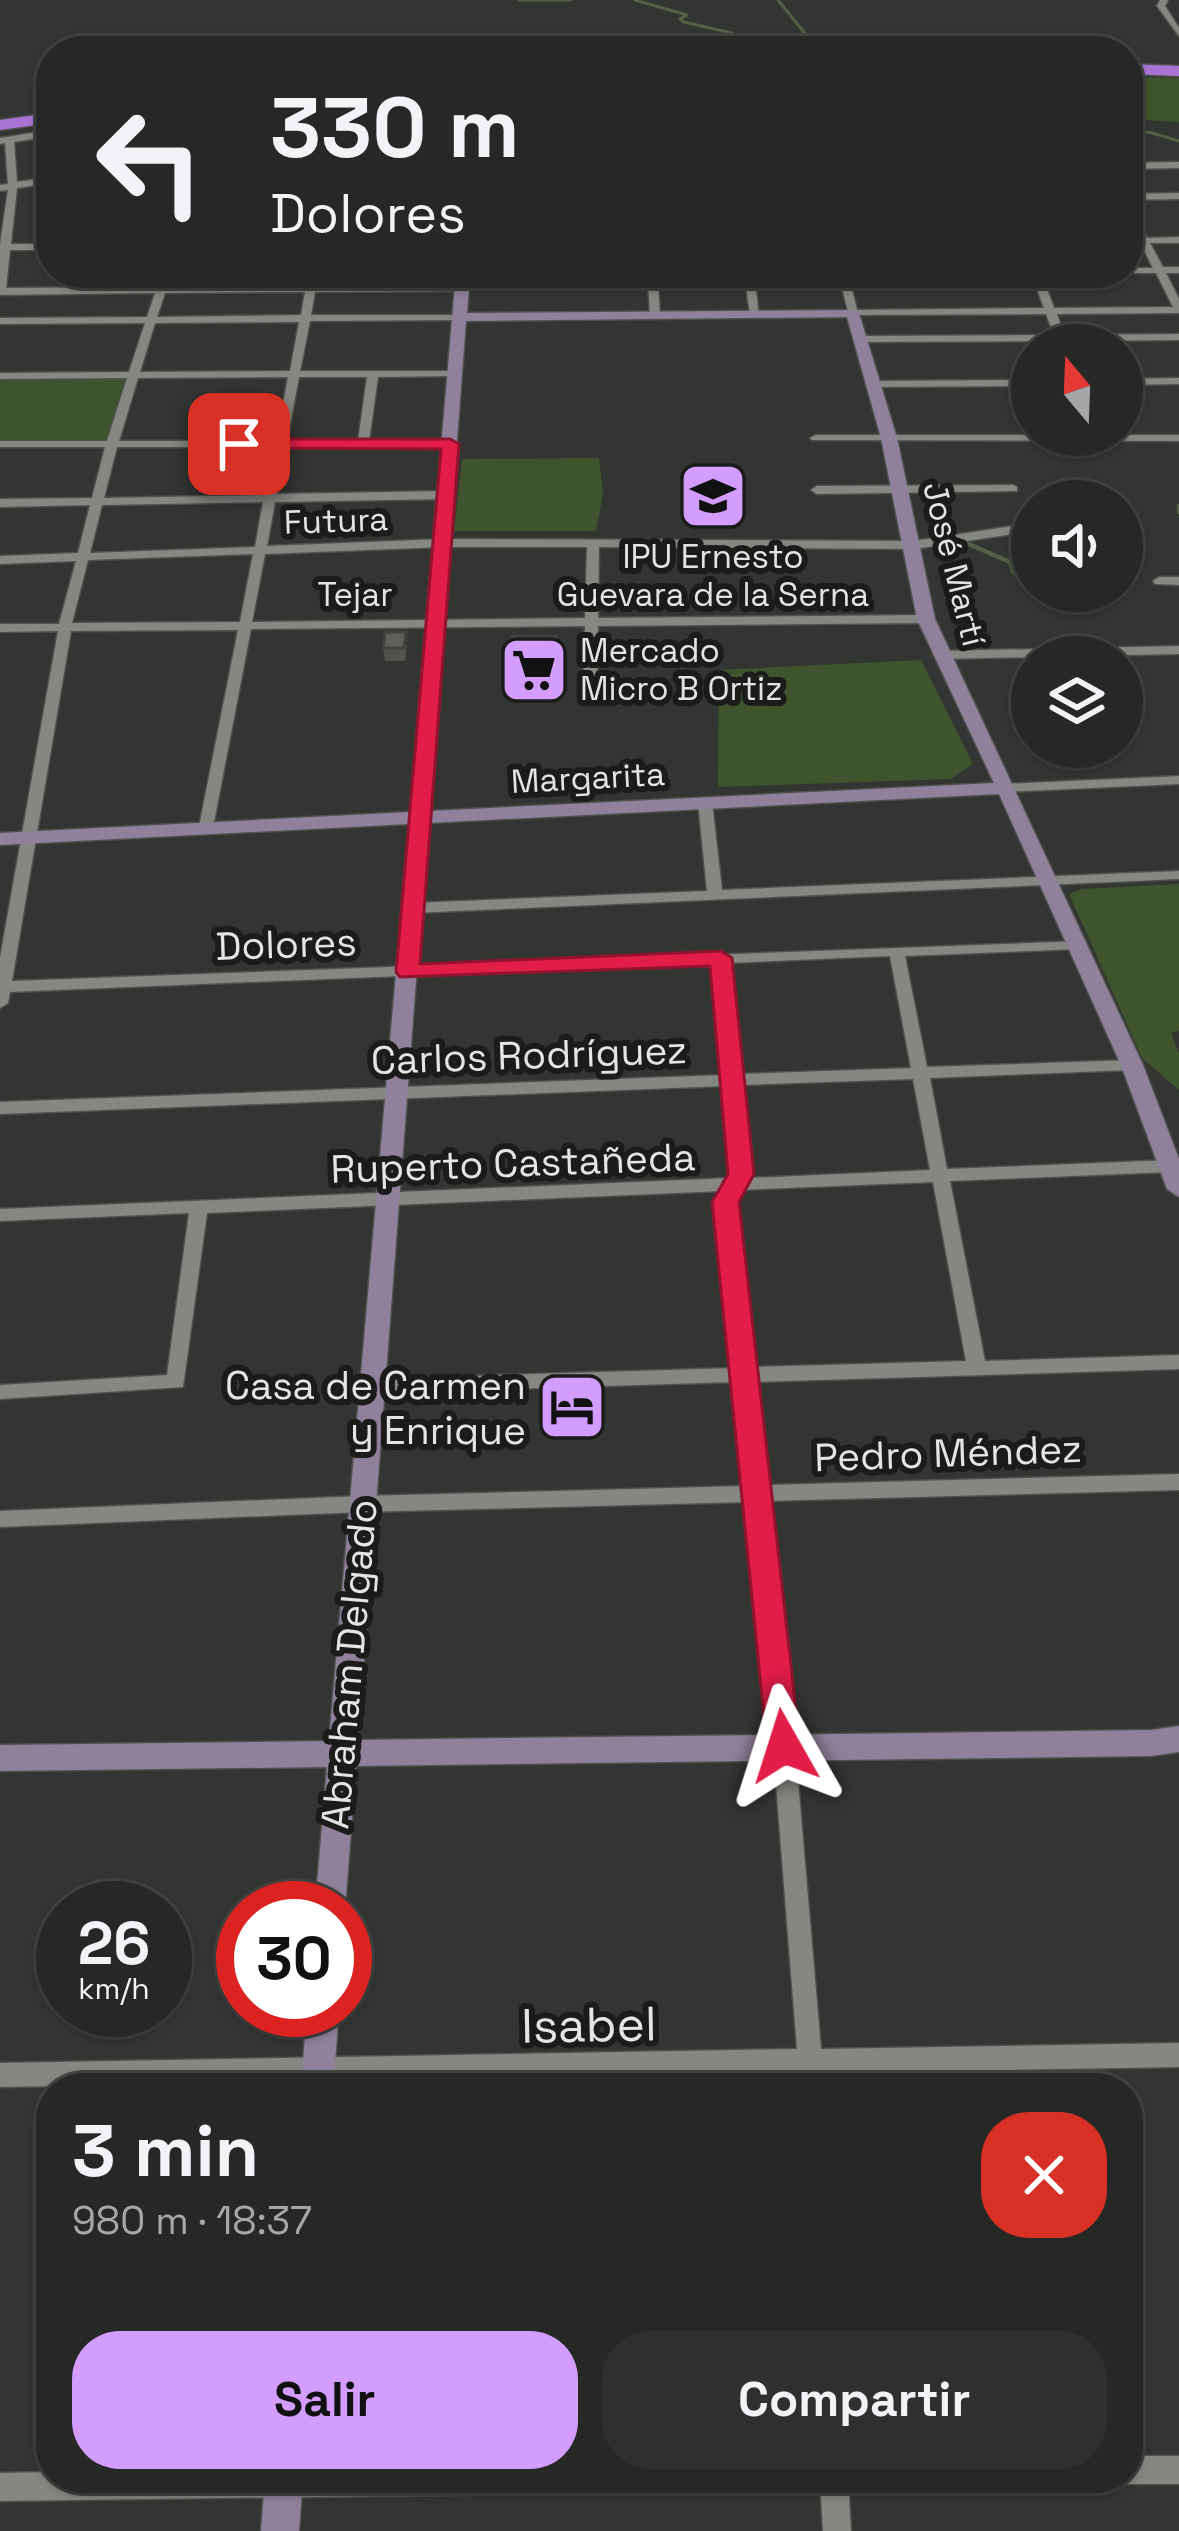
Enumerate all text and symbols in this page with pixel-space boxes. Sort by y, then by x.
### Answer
text: 330 m [270,74,520,182]
icon: left [72,84,228,240]
text: Dolores [270,179,466,248]
north arrow [1011,324,1143,456]
map controls [1011,324,1143,768]
pin [188,393,290,495]
icon: arrive [206,411,272,477]
school or university icon: IPU Ernesto Guevara de la Serna [678,461,748,531]
street label: José Martí [913,478,995,650]
button: sound [1011,480,1143,612]
street label: Futura [283,498,389,544]
place label: IPU Ernesto Guevara de la Serna [557,536,869,616]
street label: Tejar [317,574,393,616]
place label: Mercado Micro B Ortiz [580,630,782,710]
supermarket icon: Mercado Micro B Ortiz [499,635,569,705]
button: layers [1011,636,1143,768]
street label: Margarita [510,753,666,803]
street label: Dolores [215,917,357,971]
street label: Carlos Rodríguez [370,1025,688,1085]
street label: Ruperto Castañeda [330,1132,696,1194]
place label: Casa de Carmen y Enrique [225,1361,526,1455]
hotel icon: Casa de Carmen y Enrique [537,1372,607,1442]
street label: Pedro Méndez [813,1424,1083,1482]
street label: Abraham Delgado [310,1497,388,1831]
position arrow [721,1683,847,1809]
speed limit sign: 30 [216,1881,372,2037]
text: 26 [78,1905,150,1982]
text: km/h [78,1969,150,2008]
street label: Isabel [521,1993,657,2057]
text: 3 min [72,2105,259,2197]
button: close [981,2112,1107,2238]
text: 980 m · 18:37 [72,2196,312,2245]
button: Salir [72,2331,578,2469]
button: Compartir [602,2331,1107,2469]

